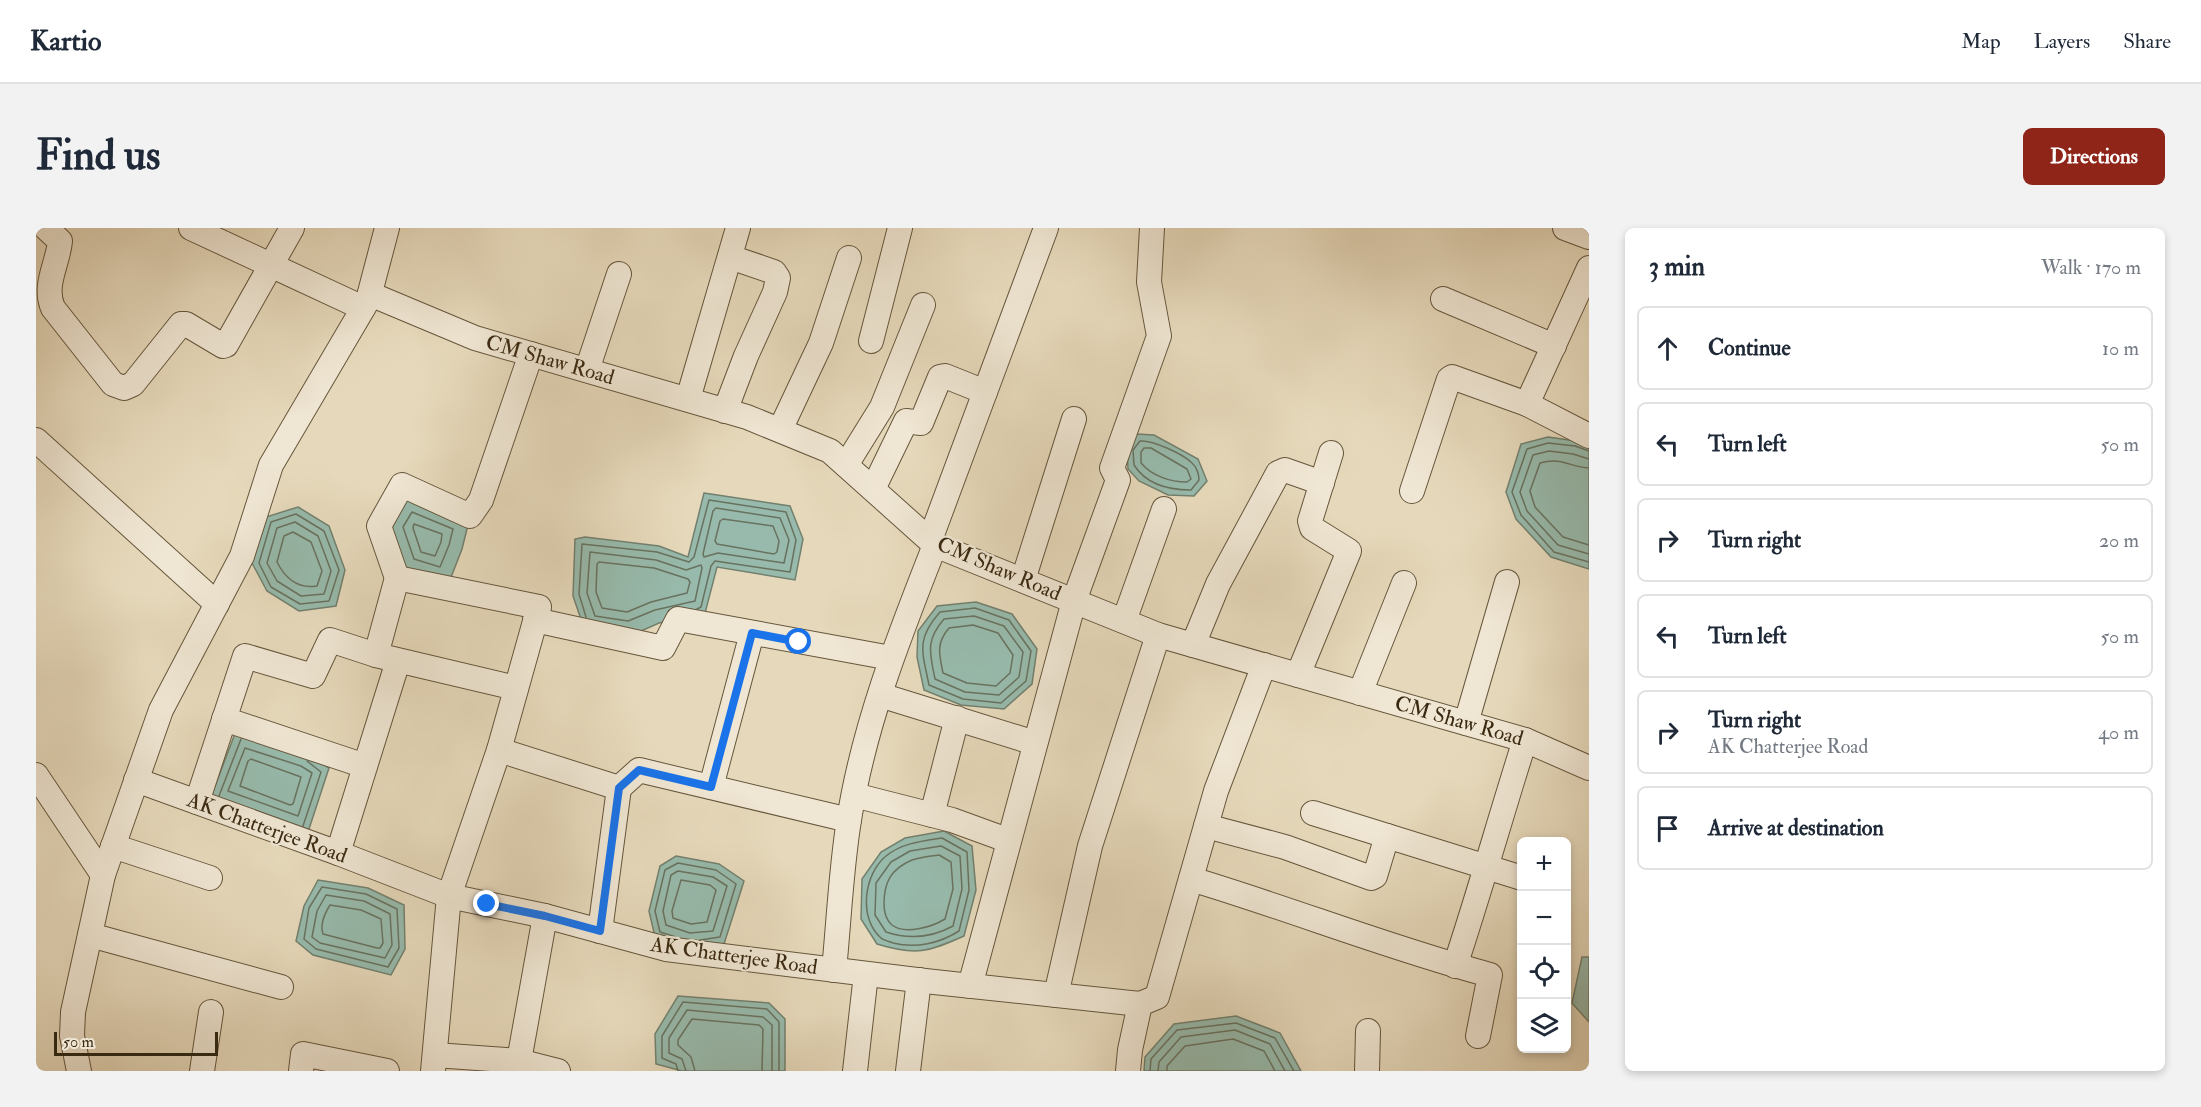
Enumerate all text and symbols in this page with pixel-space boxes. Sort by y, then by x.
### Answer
text: Kartio [30,24,101,59]
text: Map [1961,28,2001,55]
text: Layers [2034,28,2090,55]
text: Share [2123,28,2171,55]
button: Directions [2023,128,2165,185]
text: Find us [36,130,160,182]
text: 3 min [1649,251,1705,283]
text: Walk · 170 m [2041,255,2141,280]
street label: CM Shaw Road [483,329,618,391]
icon: ahead [1651,332,1684,365]
text: Continue [1708,334,1791,362]
text: 10 m [2102,336,2139,361]
icon: left [1651,428,1684,461]
text: Turn left [1708,430,1787,458]
text: 50 m [2100,432,2139,457]
icon: right [1651,524,1684,557]
text: Turn right [1708,526,1801,554]
text: 20 m [2099,528,2139,553]
street label: CM Shaw Road [933,531,1066,608]
icon: left [1651,620,1684,653]
text: Turn left [1708,622,1787,650]
text: 50 m [2100,624,2139,649]
route start [785,628,811,654]
street label: CM Shaw Road [1392,690,1527,752]
text: Turn right [1708,706,1801,734]
icon: right [1651,716,1684,749]
text: 40 m [2098,720,2139,745]
text: AK Chatterjee Road [1708,734,1868,759]
street label: AK Chatterjee Road [182,786,351,870]
icon: arrive [1651,812,1684,845]
text: Arrive at destination [1708,814,1884,842]
map controls [1517,837,1571,1053]
button: + [1517,837,1571,891]
route end [473,890,499,916]
button: − [1517,891,1571,945]
street label: AK Chatterjee Road [648,931,820,981]
button: locate [1517,945,1571,999]
button: layers [1517,999,1571,1053]
scale bar [54,1029,218,1056]
text: 50 m [63,1032,94,1052]

